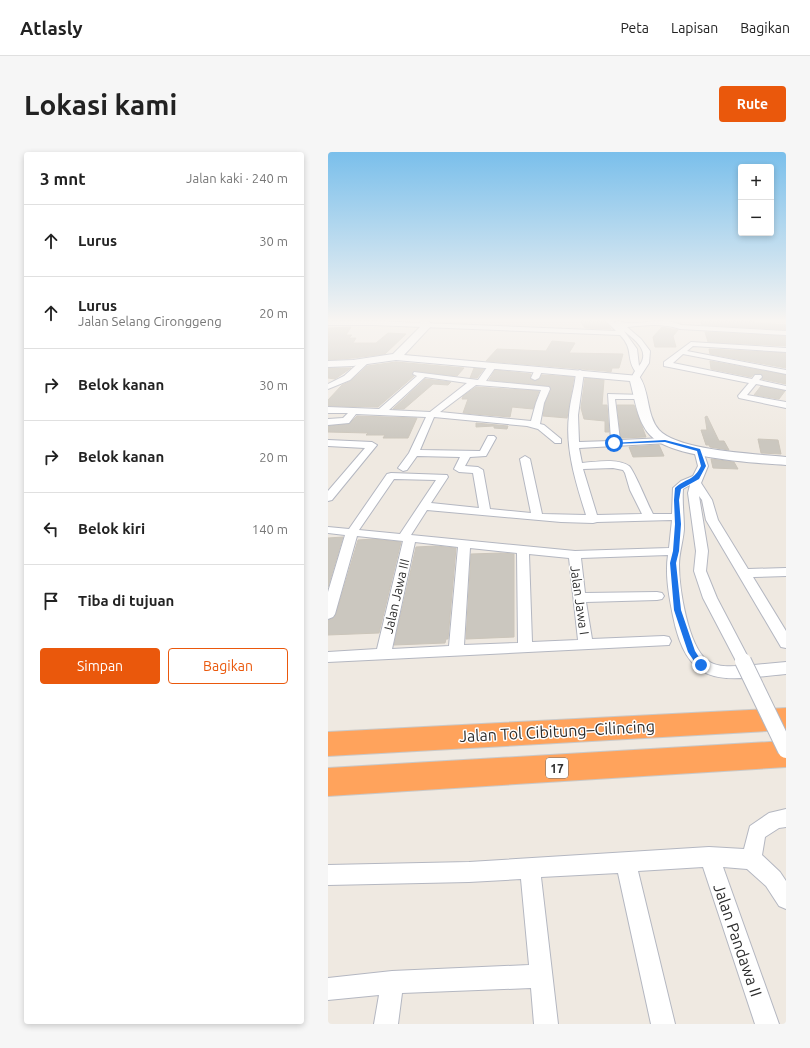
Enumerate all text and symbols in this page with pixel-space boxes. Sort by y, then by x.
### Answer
text: Atlasly [20,17,83,39]
text: Peta [621,20,649,36]
text: Lapisan [671,20,718,36]
text: Bagikan [740,20,790,36]
button: Rute [719,86,786,122]
text: Lokasi kami [24,89,177,120]
map controls [738,164,774,236]
button: + [738,164,774,200]
text: 3 mnt [40,169,86,188]
text: Jalan kaki · 240 m [186,171,288,185]
button: − [738,200,774,236]
icon: ahead [40,230,62,252]
text: Lurus [78,232,117,249]
text: 30 m [259,234,288,248]
text: Lurus [78,297,117,314]
icon: ahead [40,302,62,324]
text: 20 m [259,306,288,320]
text: Jalan Selang Cironggeng [78,314,222,328]
icon: right [40,374,62,396]
text: Belok kanan [78,376,164,393]
text: 30 m [259,378,288,392]
route start [605,434,623,452]
icon: right [40,446,62,468]
text: Belok kanan [78,448,164,465]
text: 20 m [259,450,288,464]
icon: left [40,518,62,540]
text: Belok kiri [78,520,145,537]
text: 140 m [252,522,288,536]
street label: Jalan Jawa III [381,557,411,635]
street label: Jalan Jawa I [568,564,592,636]
icon: arrive [40,590,62,612]
text: Tiba di tujuan [78,592,174,609]
button: Simpan [40,648,160,684]
button: Bagikan [168,648,288,684]
route end [692,656,710,674]
street label: Jalan Tol Cibitung–Cilincing [459,717,655,745]
road number: 17 [546,758,568,778]
street label: Jalan Pandawa II [710,881,766,999]

